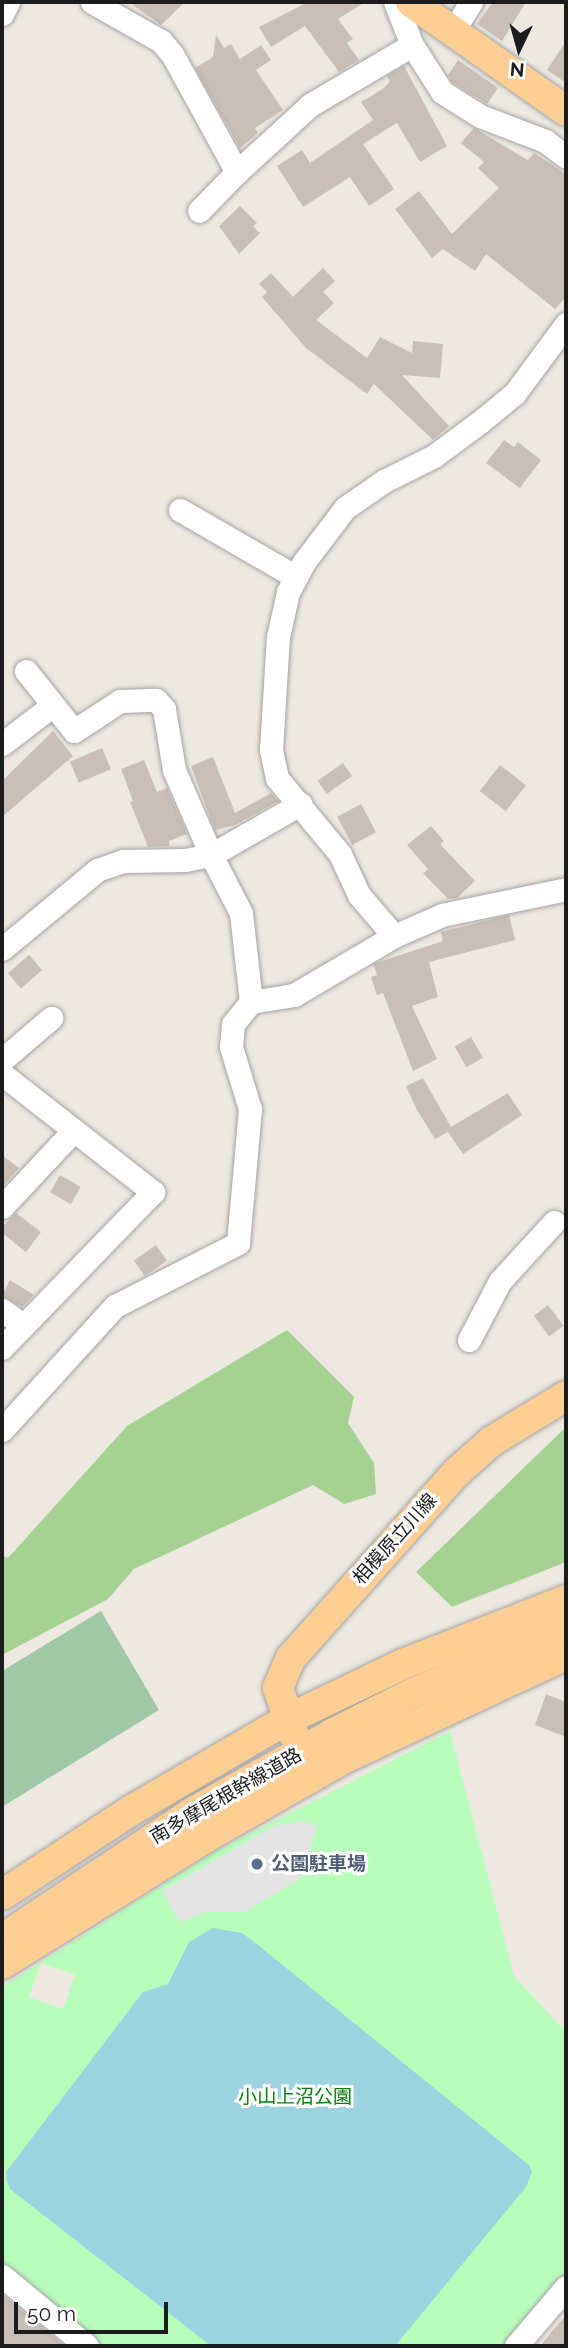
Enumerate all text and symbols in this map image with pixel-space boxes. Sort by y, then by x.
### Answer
north arrow [484,14,554,84]
text: N [509,58,525,82]
street label: 相模原立川線 [348,1489,442,1589]
street label: 南多摩尾根幹線道路 [146,1743,306,1849]
place label: 公園駐車場 [271,1853,366,1875]
marker: 公園駐車場 [249,1856,265,1872]
park label: 小山上沼公園 [238,2086,352,2108]
scale bar [18,2288,172,2332]
text: 50 m [27,2301,76,2326]

